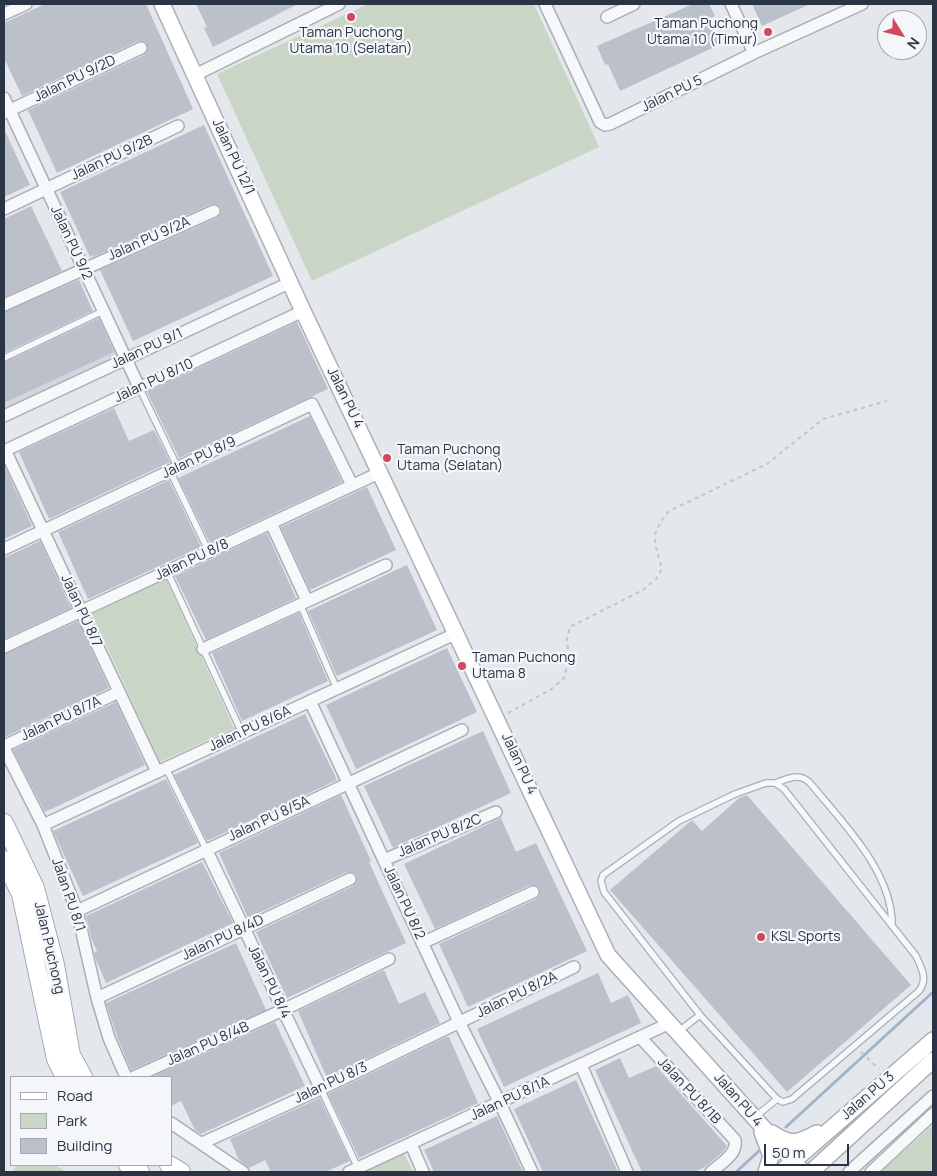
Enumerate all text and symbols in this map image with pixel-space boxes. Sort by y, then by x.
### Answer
north arrow [877,10,927,60]
marker: Taman Puchong Utama 10 (Selatan) [345,11,357,23]
place label: Taman Puchong Utama 10 (Timur) [647,16,758,48]
place label: Taman Puchong Utama 10 (Selatan) [289,25,413,58]
marker: Taman Puchong Utama 10 (Timur) [762,26,774,38]
text: N [903,34,924,53]
street label: Jalan PU 9/2D [31,52,119,106]
street label: Jalan PU 5 [639,72,705,116]
street label: Jalan PU 12/1 [208,116,258,198]
street label: Jalan PU 9/2B [68,132,156,184]
street label: Jalan PU 9/2 [47,203,95,283]
street label: Jalan PU 9/2A [105,213,193,265]
street label: Jalan PU 9/1 [109,325,185,373]
street label: Jalan PU 8/10 [112,355,196,407]
street label: Jalan PU 4 [323,365,367,431]
street label: Jalan PU 8/9 [159,434,239,482]
place label: Taman Puchong Utama (Selatan) [397,442,503,474]
marker: Taman Puchong Utama (Selatan) [381,452,393,464]
street label: Jalan PU 8/8 [153,536,231,584]
street label: Jalan PU 8/7 [57,572,105,650]
place label: Taman Puchong Utama 8 [472,650,576,682]
marker: Taman Puchong Utama 8 [456,660,468,672]
street label: Jalan PU 8/7A [18,693,104,745]
street label: Jalan PU 8/6A [206,703,294,755]
street label: Jalan PU 4 [497,731,541,797]
street label: Jalan PU 8/5A [226,793,312,845]
street label: Jalan PU 8/2C [396,811,484,861]
street label: Jalan PU 8/1 [48,856,88,934]
street label: Jalan PU 8/2 [380,864,428,942]
street label: Jalan Puchong [30,900,68,996]
street label: Jalan PU 8/4D [179,912,267,964]
place label: KSL Sports [771,929,841,945]
marker: KSL Sports [755,931,767,943]
street label: Jalan PU 8/4 [244,943,294,1021]
street label: Jalan PU 8/2A [474,968,560,1022]
street label: Jalan PU 8/4B [164,1018,252,1070]
street label: Jalan PU 8/1B [654,1054,724,1128]
street label: Jalan PU 8/3 [292,1059,370,1107]
street label: Jalan PU 3 [838,1068,898,1124]
street label: Jalan PU 4 [710,1070,766,1130]
street label: Jalan PU 8/1A [468,1073,552,1125]
legend [10,1076,172,1166]
text: Road [57,1085,93,1106]
text: Park [57,1110,87,1131]
scale bar [767,1134,852,1166]
text: Building [57,1135,112,1156]
text: 50 m [772,1142,806,1163]

